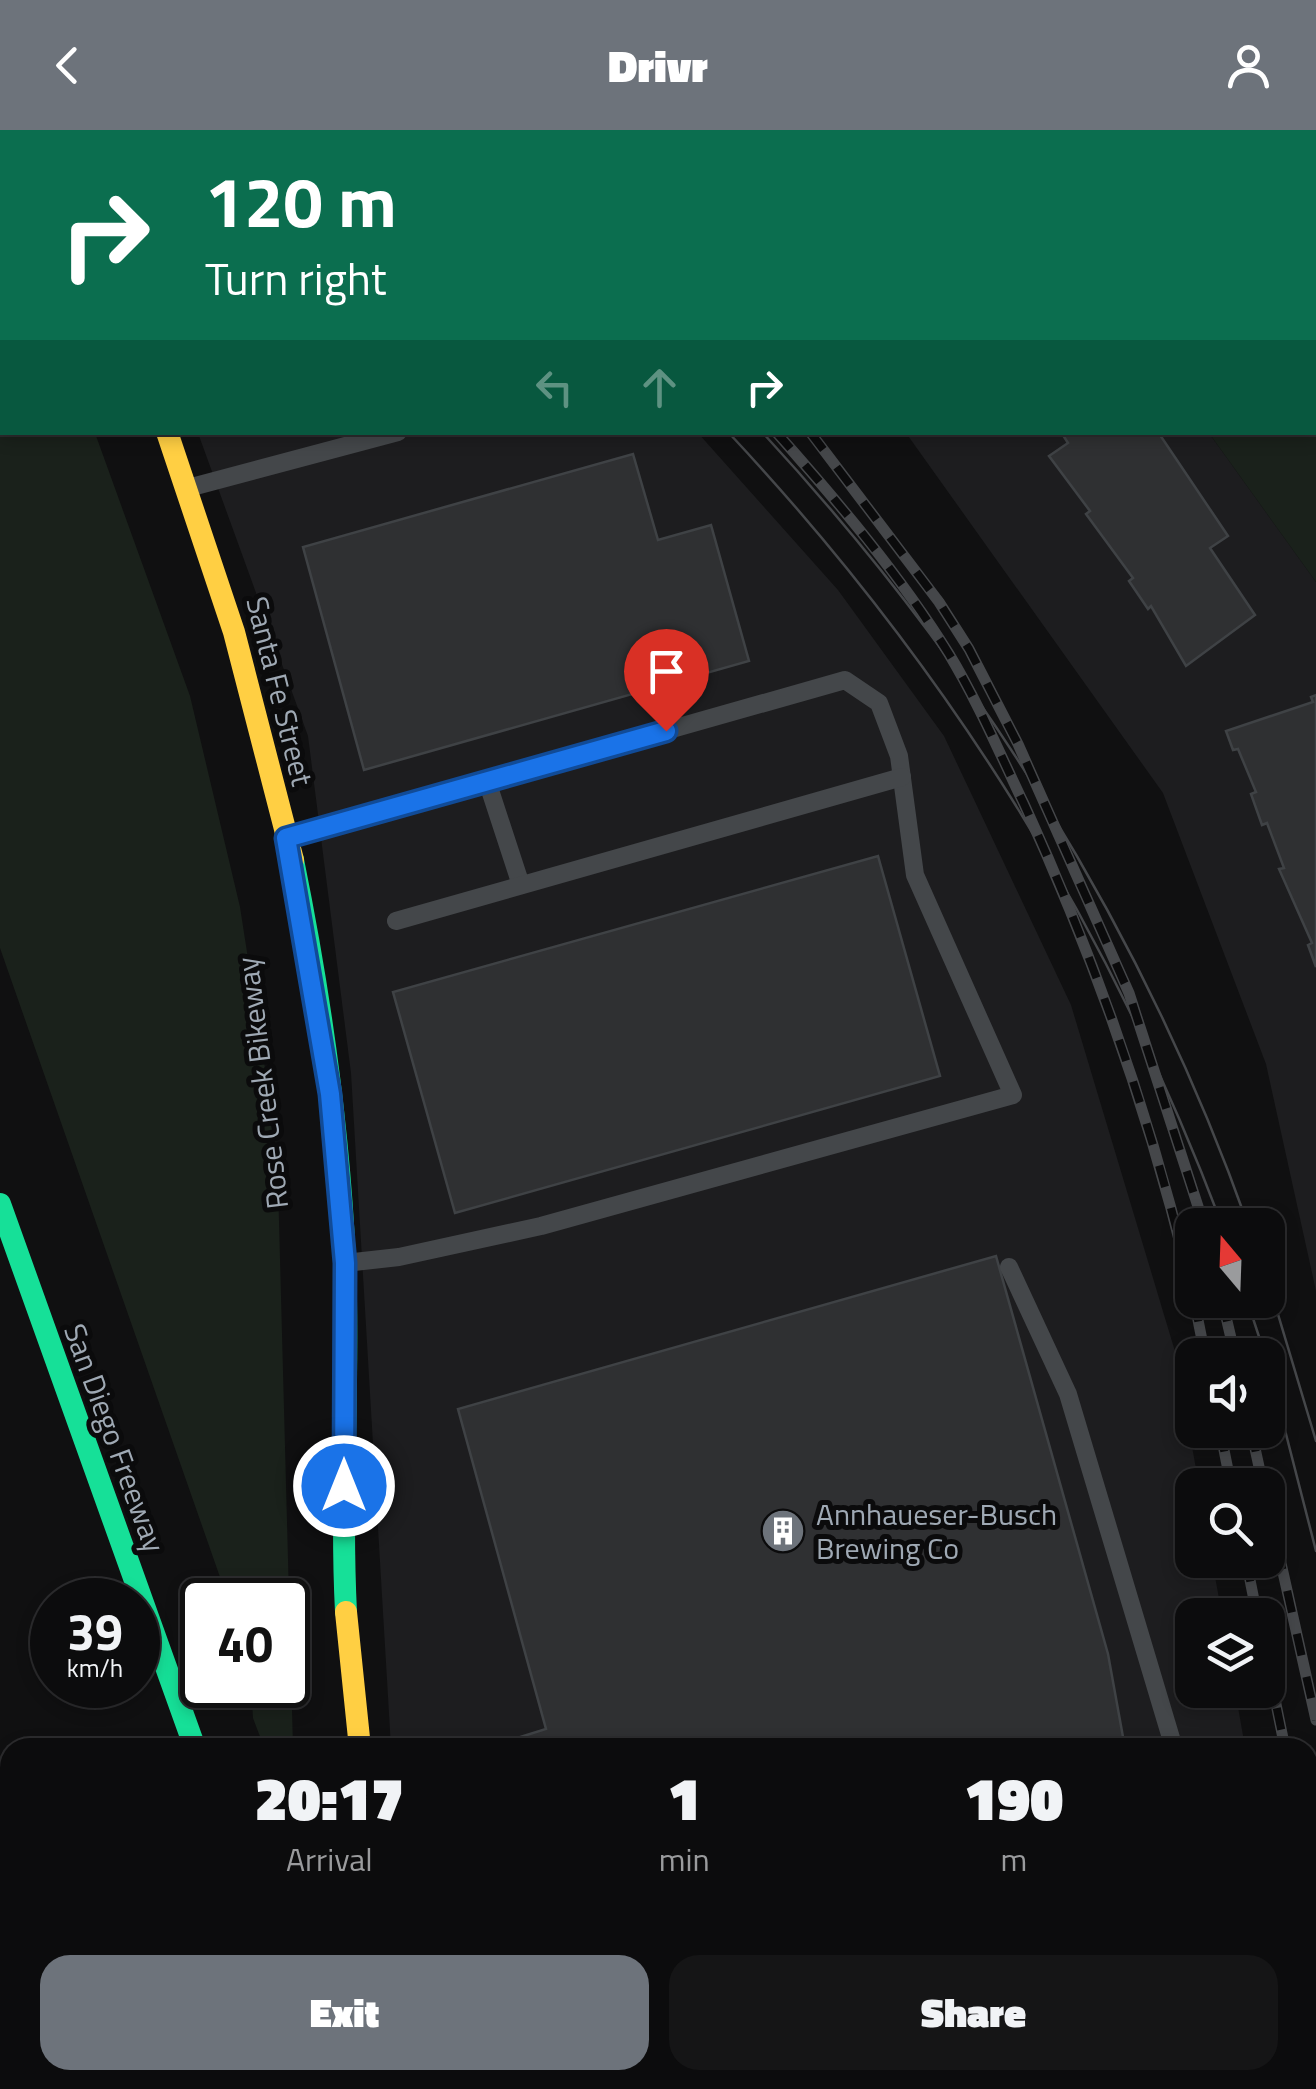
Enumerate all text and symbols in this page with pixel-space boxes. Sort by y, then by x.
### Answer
text: Drivr [608,31,708,99]
icon: back [40,38,95,93]
icon: person [1221,38,1276,93]
text: 120 m [205,148,397,254]
icon: right [40,170,170,300]
text: Turn right [205,244,387,312]
icon: left [527,360,582,415]
icon: ahead [632,360,687,415]
icon: right [737,360,792,415]
street label: Santa Fe Street [234,591,326,791]
pin [624,629,709,732]
icon: arrive [639,644,694,699]
street label: Rose Creek Bikeway [224,954,300,1212]
north arrow [1175,1208,1285,1318]
map controls [1175,1208,1285,1708]
street label: San Diego Freeway [52,1317,178,1559]
button: sound [1175,1338,1285,1448]
position arrow [292,1434,396,1538]
button: search [1175,1468,1285,1578]
place label: Annhaueser-Busch Brewing Co [816,1491,1057,1571]
building icon: Annhaueser-Busch Brewing Co [760,1508,806,1554]
speed limit sign: 40 [180,1578,310,1708]
text: 39 [67,1593,123,1669]
button: layers [1175,1598,1285,1708]
text: km/h [67,1649,123,1687]
text: 20:17 [255,1752,404,1843]
text: 1 [668,1752,701,1843]
text: 190 [964,1752,1063,1843]
text: Arrival [286,1835,373,1883]
text: min [659,1835,710,1883]
text: m [1000,1835,1027,1883]
button: Exit [40,1955,649,2070]
button: Share [669,1955,1278,2070]

